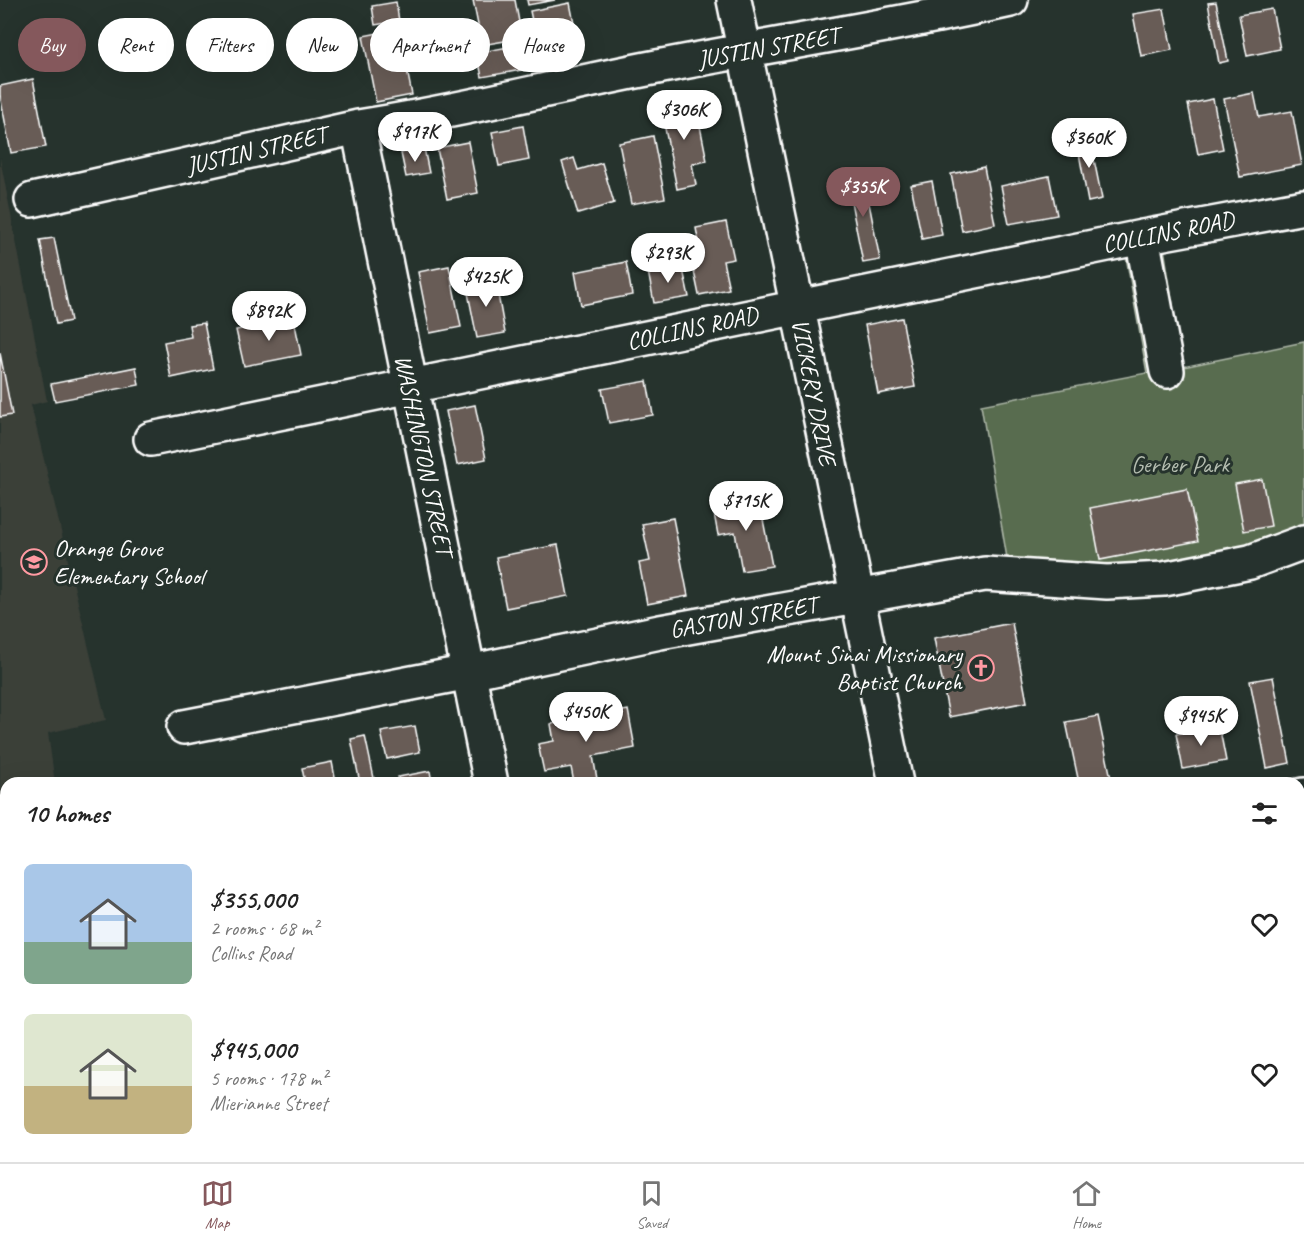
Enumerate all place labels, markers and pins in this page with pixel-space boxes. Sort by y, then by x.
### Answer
pin: $306K [642,90,726,141]
pin: $917K [373,112,457,163]
pin: $360K [1047,118,1131,169]
pin: $355K [821,167,905,218]
pin: $293K [626,233,710,284]
pin: $425K [444,257,528,308]
pin: $892K [227,291,311,342]
pin: $715K [704,481,788,532]
place label: Orange Grove Elementary School [54,533,208,591]
school or university icon: Orange Grove Elementary School [19,547,49,577]
place label: Mount Sinai Missionary Baptist Church [767,639,964,697]
church icon: Mount Sinai Missionary Baptist Church [966,653,996,683]
pin: $450K [544,692,628,743]
pin: $945K [1159,696,1243,747]

